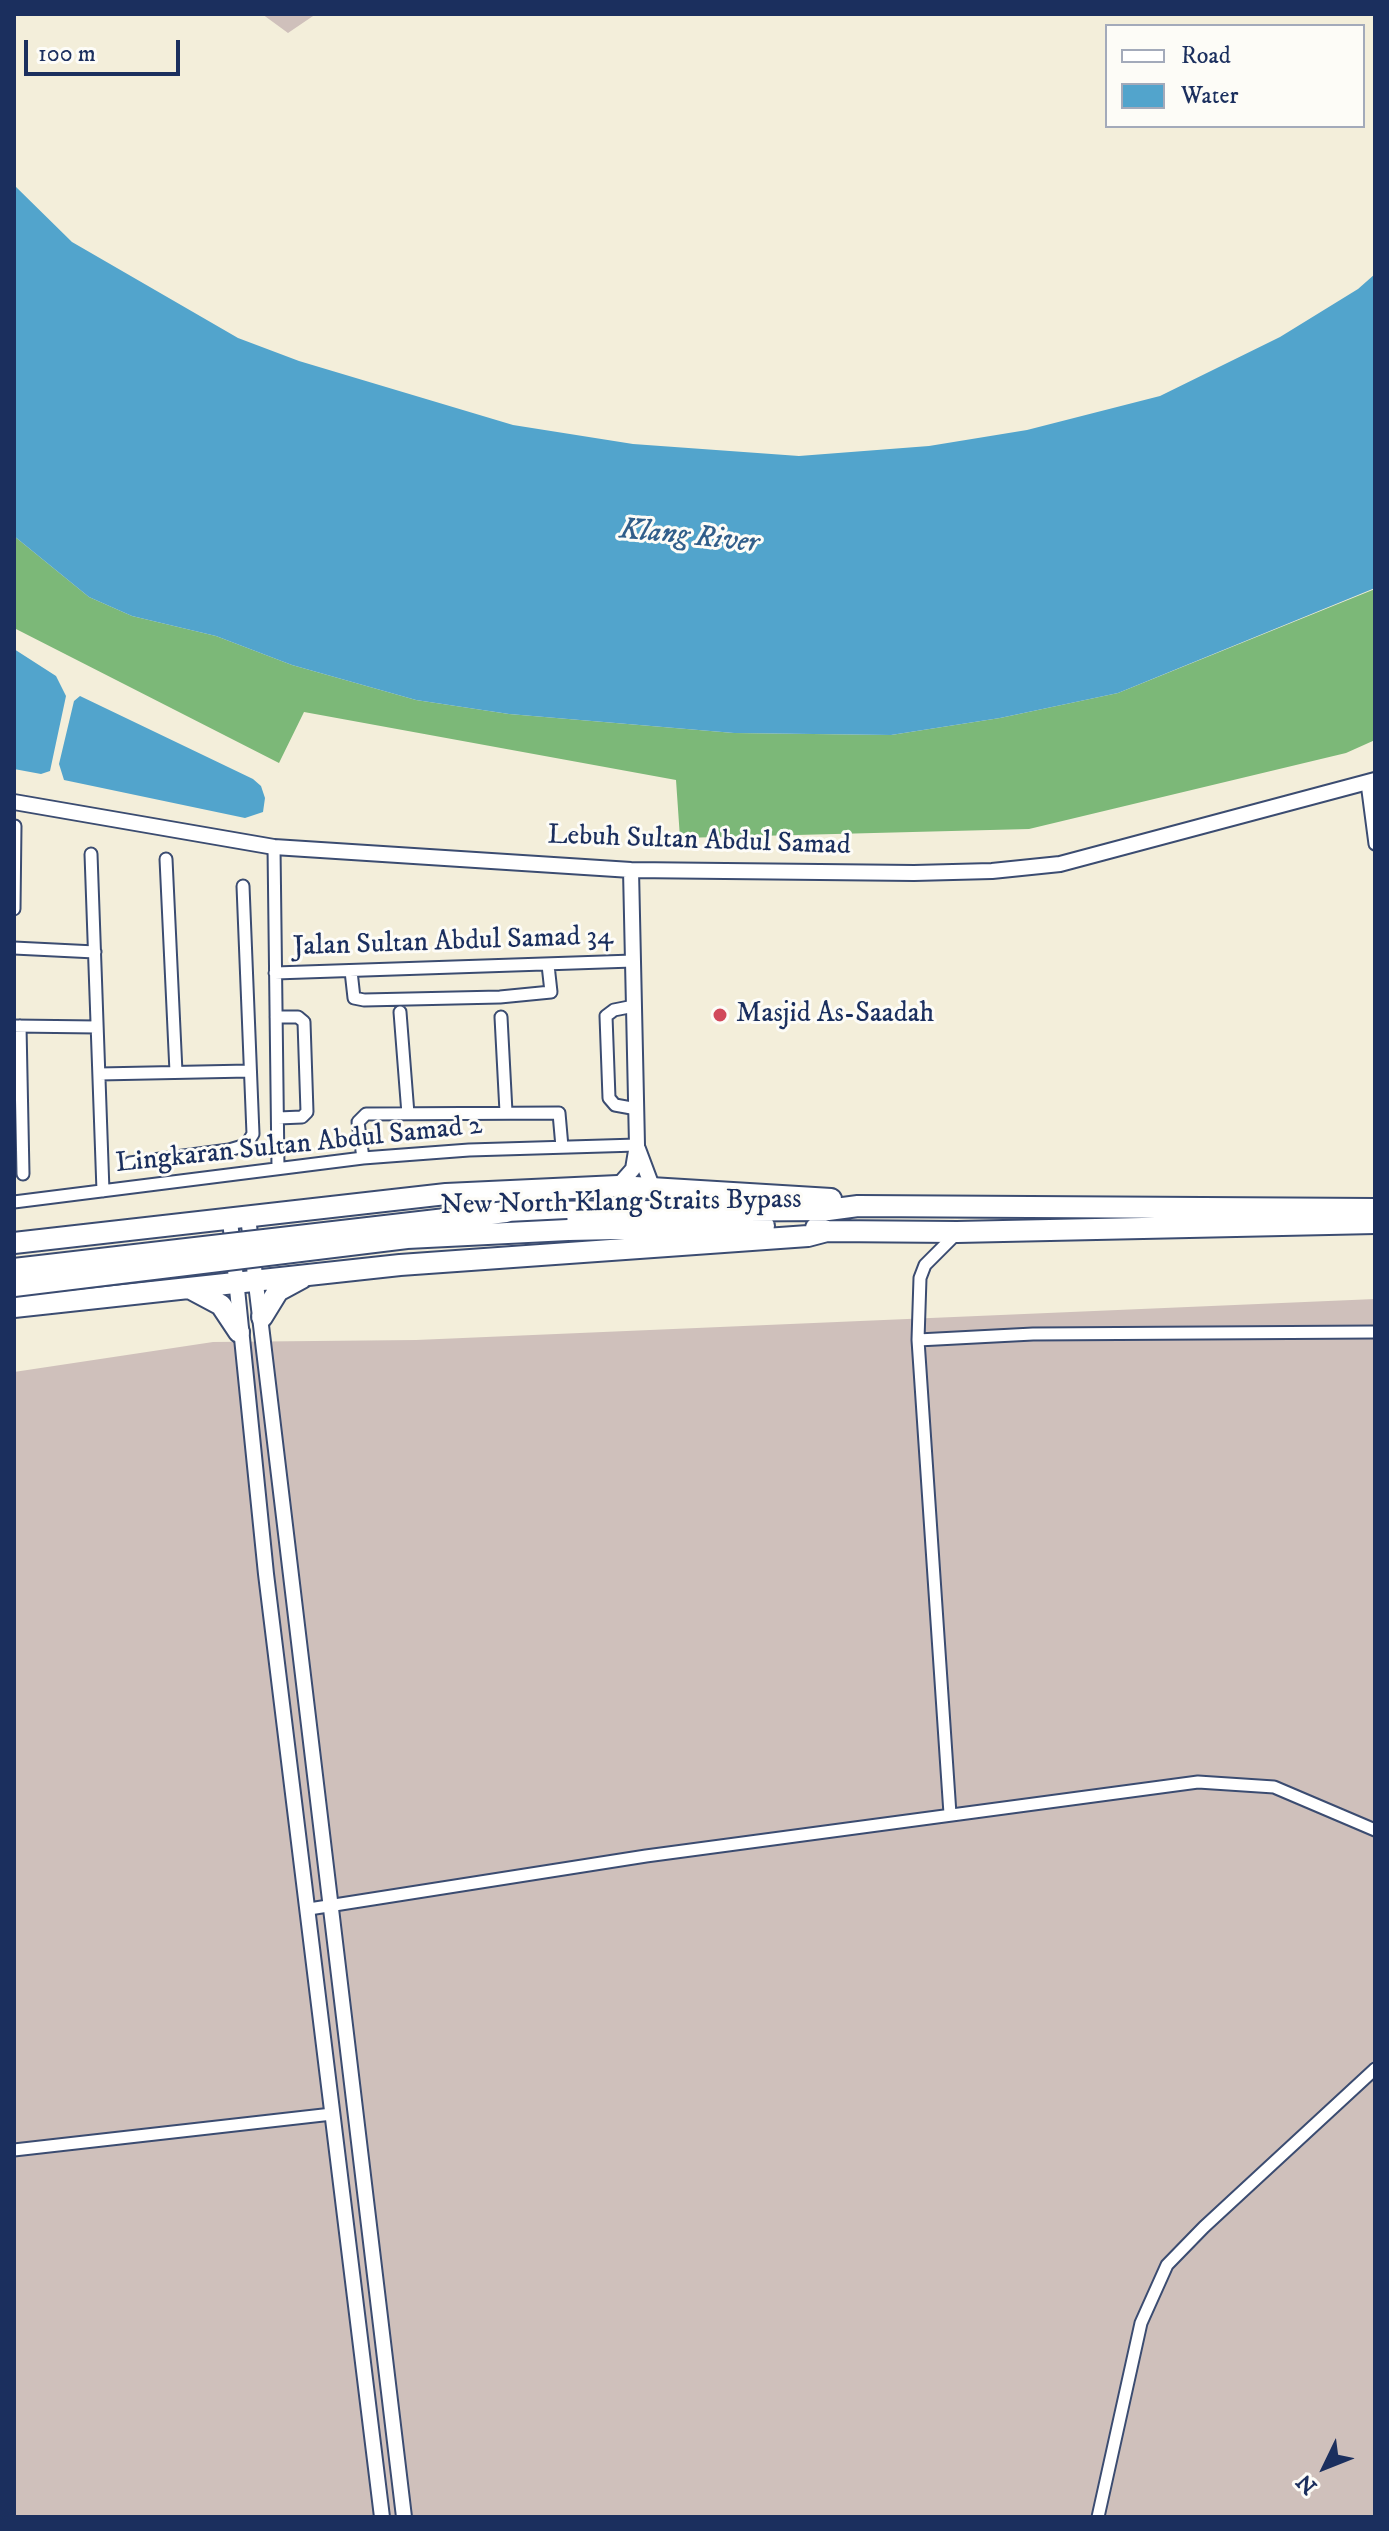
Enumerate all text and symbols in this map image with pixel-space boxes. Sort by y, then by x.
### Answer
scale bar [28,24,184,74]
legend [1105,24,1365,128]
text: 100 m [38,39,96,69]
text: Road [1181,41,1231,71]
text: Water [1181,81,1238,111]
water label: Klang River [618,513,760,563]
street label: Lebuh Sultan Abdul Samad [547,820,851,864]
street label: Jalan Sultan Abdul Samad 34 [292,921,614,965]
place label: Masjid As-Saadah [736,998,934,1032]
marker: Masjid As-Saadah [711,1006,729,1024]
street label: Lingkaran Sultan Abdul Samad 2 [114,1110,484,1182]
street label: New North Klang Straits Bypass [440,1184,802,1224]
north arrow [1285,2427,1365,2507]
text: N [1291,2468,1323,2500]

